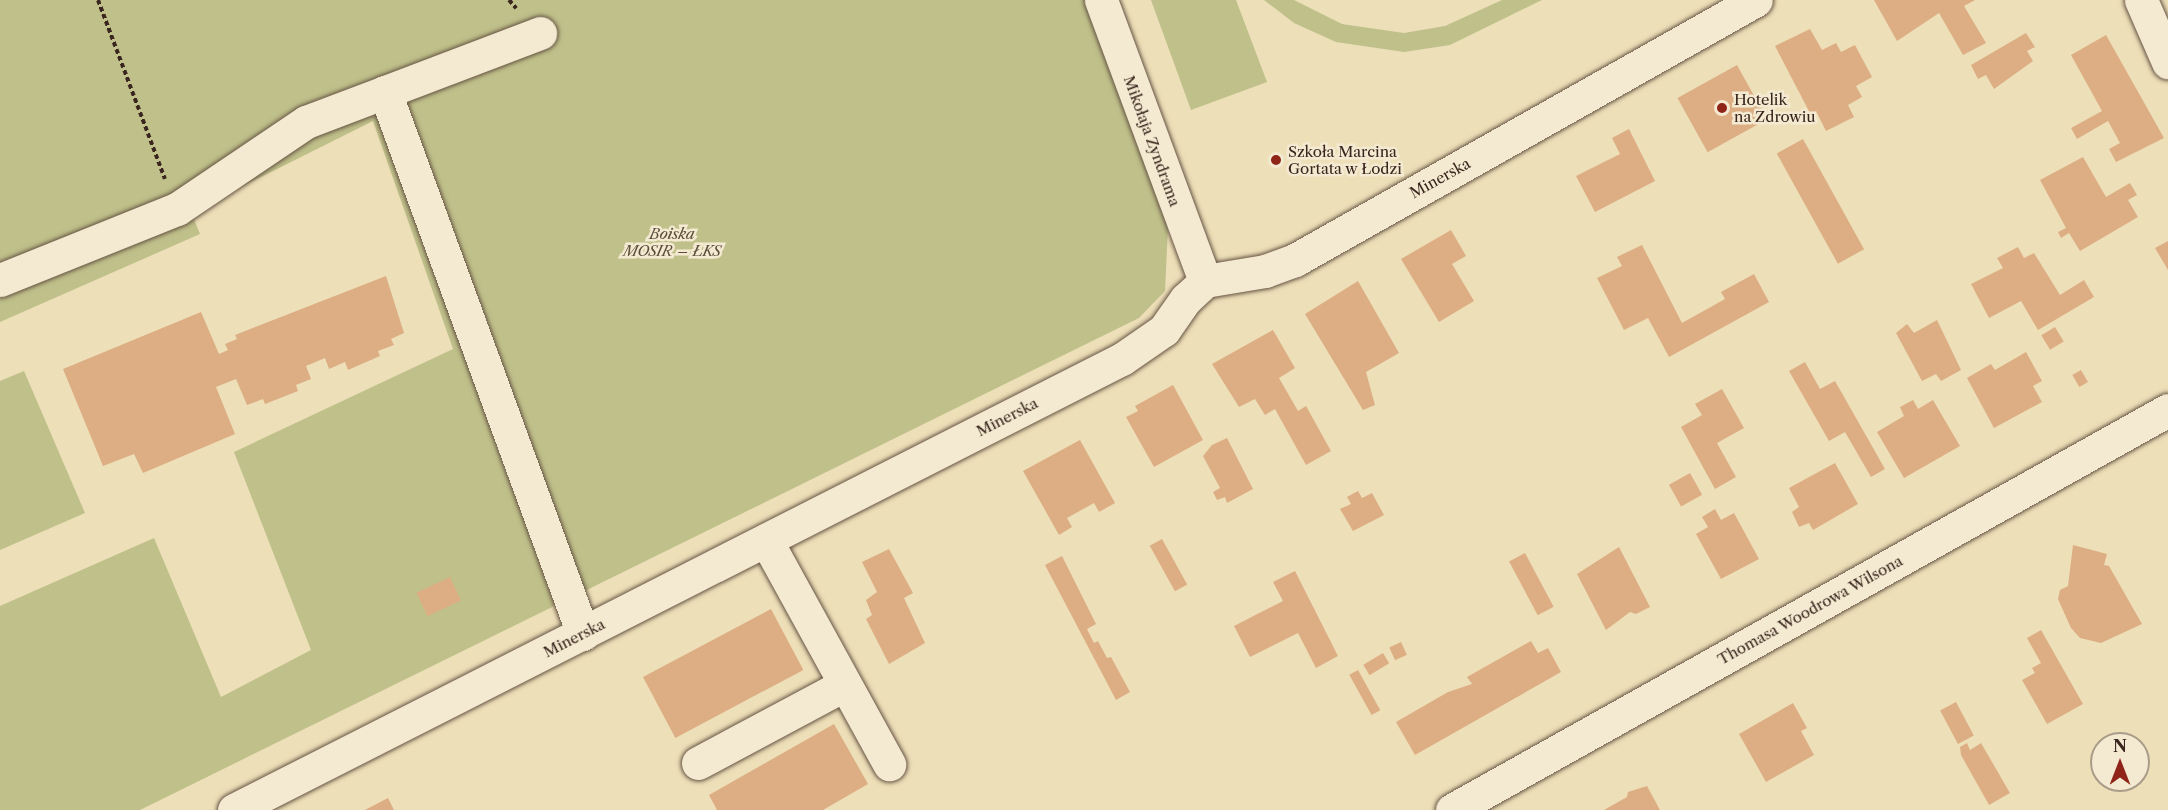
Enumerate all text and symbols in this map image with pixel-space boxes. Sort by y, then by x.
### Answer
street label: Mikołaja Zyndrama [1120,73,1184,209]
place label: Hotelik na Zdrowiu [1734,90,1816,125]
marker: Hotelik na Zdrowiu [1715,101,1729,115]
place label: Szkoła Marcina Gortata w Łodzi [1288,142,1403,177]
marker: Szkoła Marcina Gortata w Łodzi [1269,153,1283,167]
street label: Minerska [1407,154,1473,202]
park label: Boiska MOSIR – ŁKS [623,224,721,259]
street label: Minerska [973,394,1041,440]
street label: Thomasa Woodrowa Wilsona [1714,551,1906,669]
street label: Minerska [540,615,608,661]
north arrow [2090,732,2150,792]
text: N [2113,736,2127,756]

